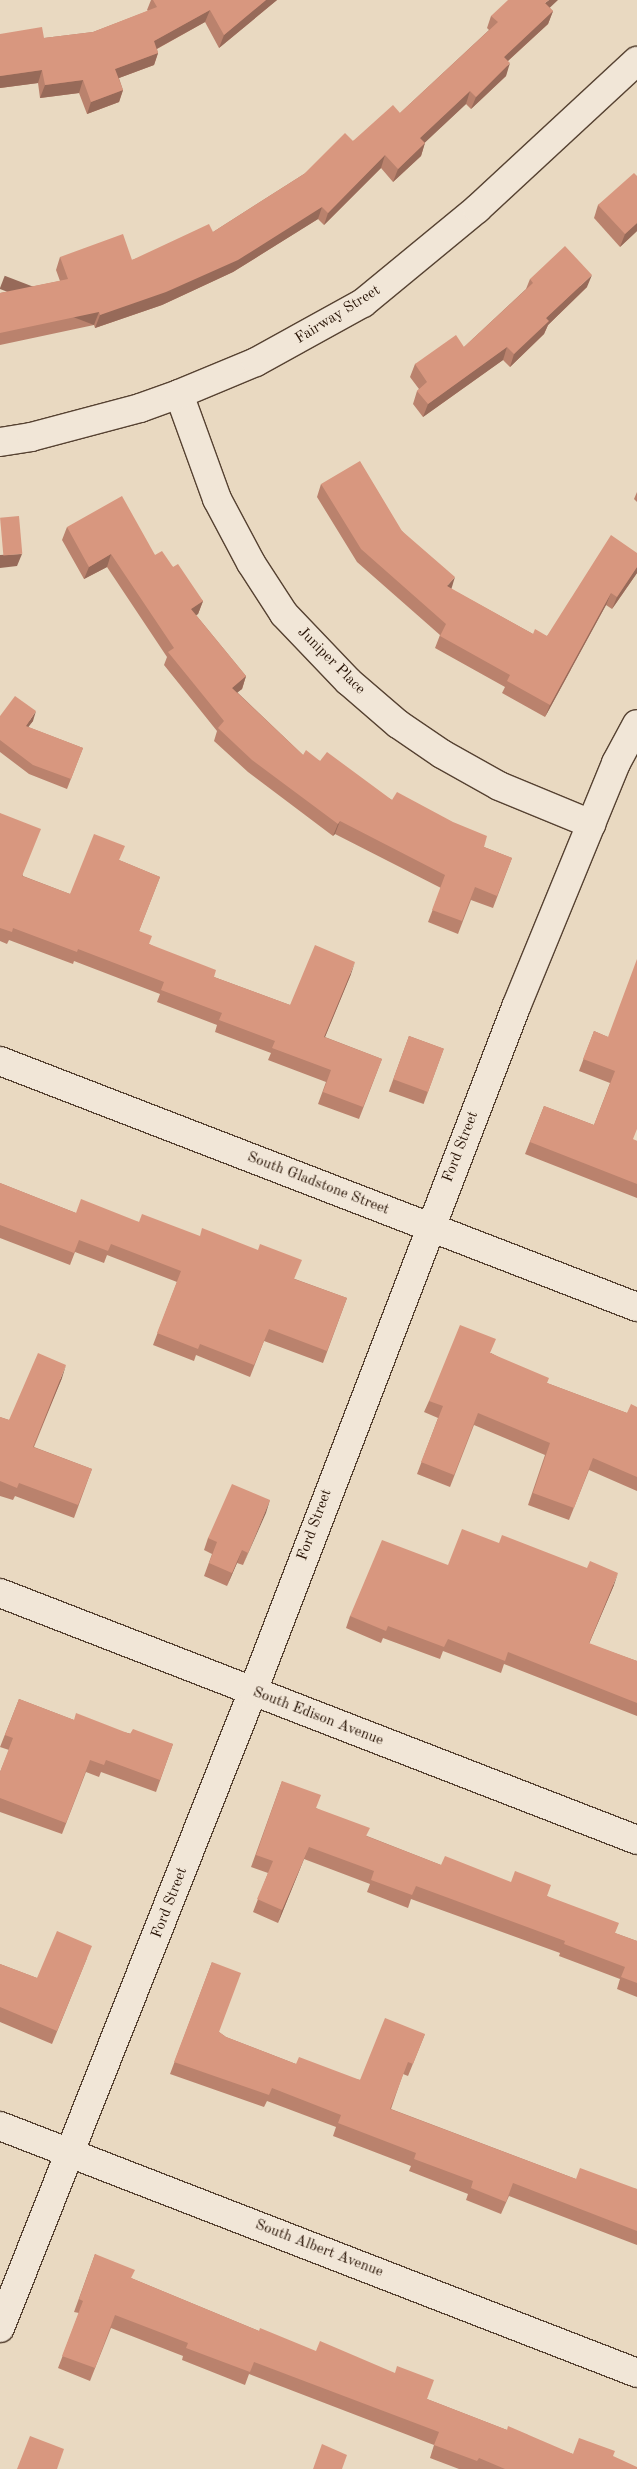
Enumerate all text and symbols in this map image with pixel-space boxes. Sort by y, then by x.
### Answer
street label: Fairway Street [292,282,384,348]
street label: Juniper Place [293,623,369,699]
street label: Ford Street [439,1109,483,1185]
street label: South Gladstone Street [244,1149,392,1219]
street label: Ford Street [294,1487,336,1563]
street label: South Edison Avenue [250,1684,386,1750]
street label: Ford Street [148,1865,192,1941]
street label: South Albert Avenue [252,2216,386,2282]

